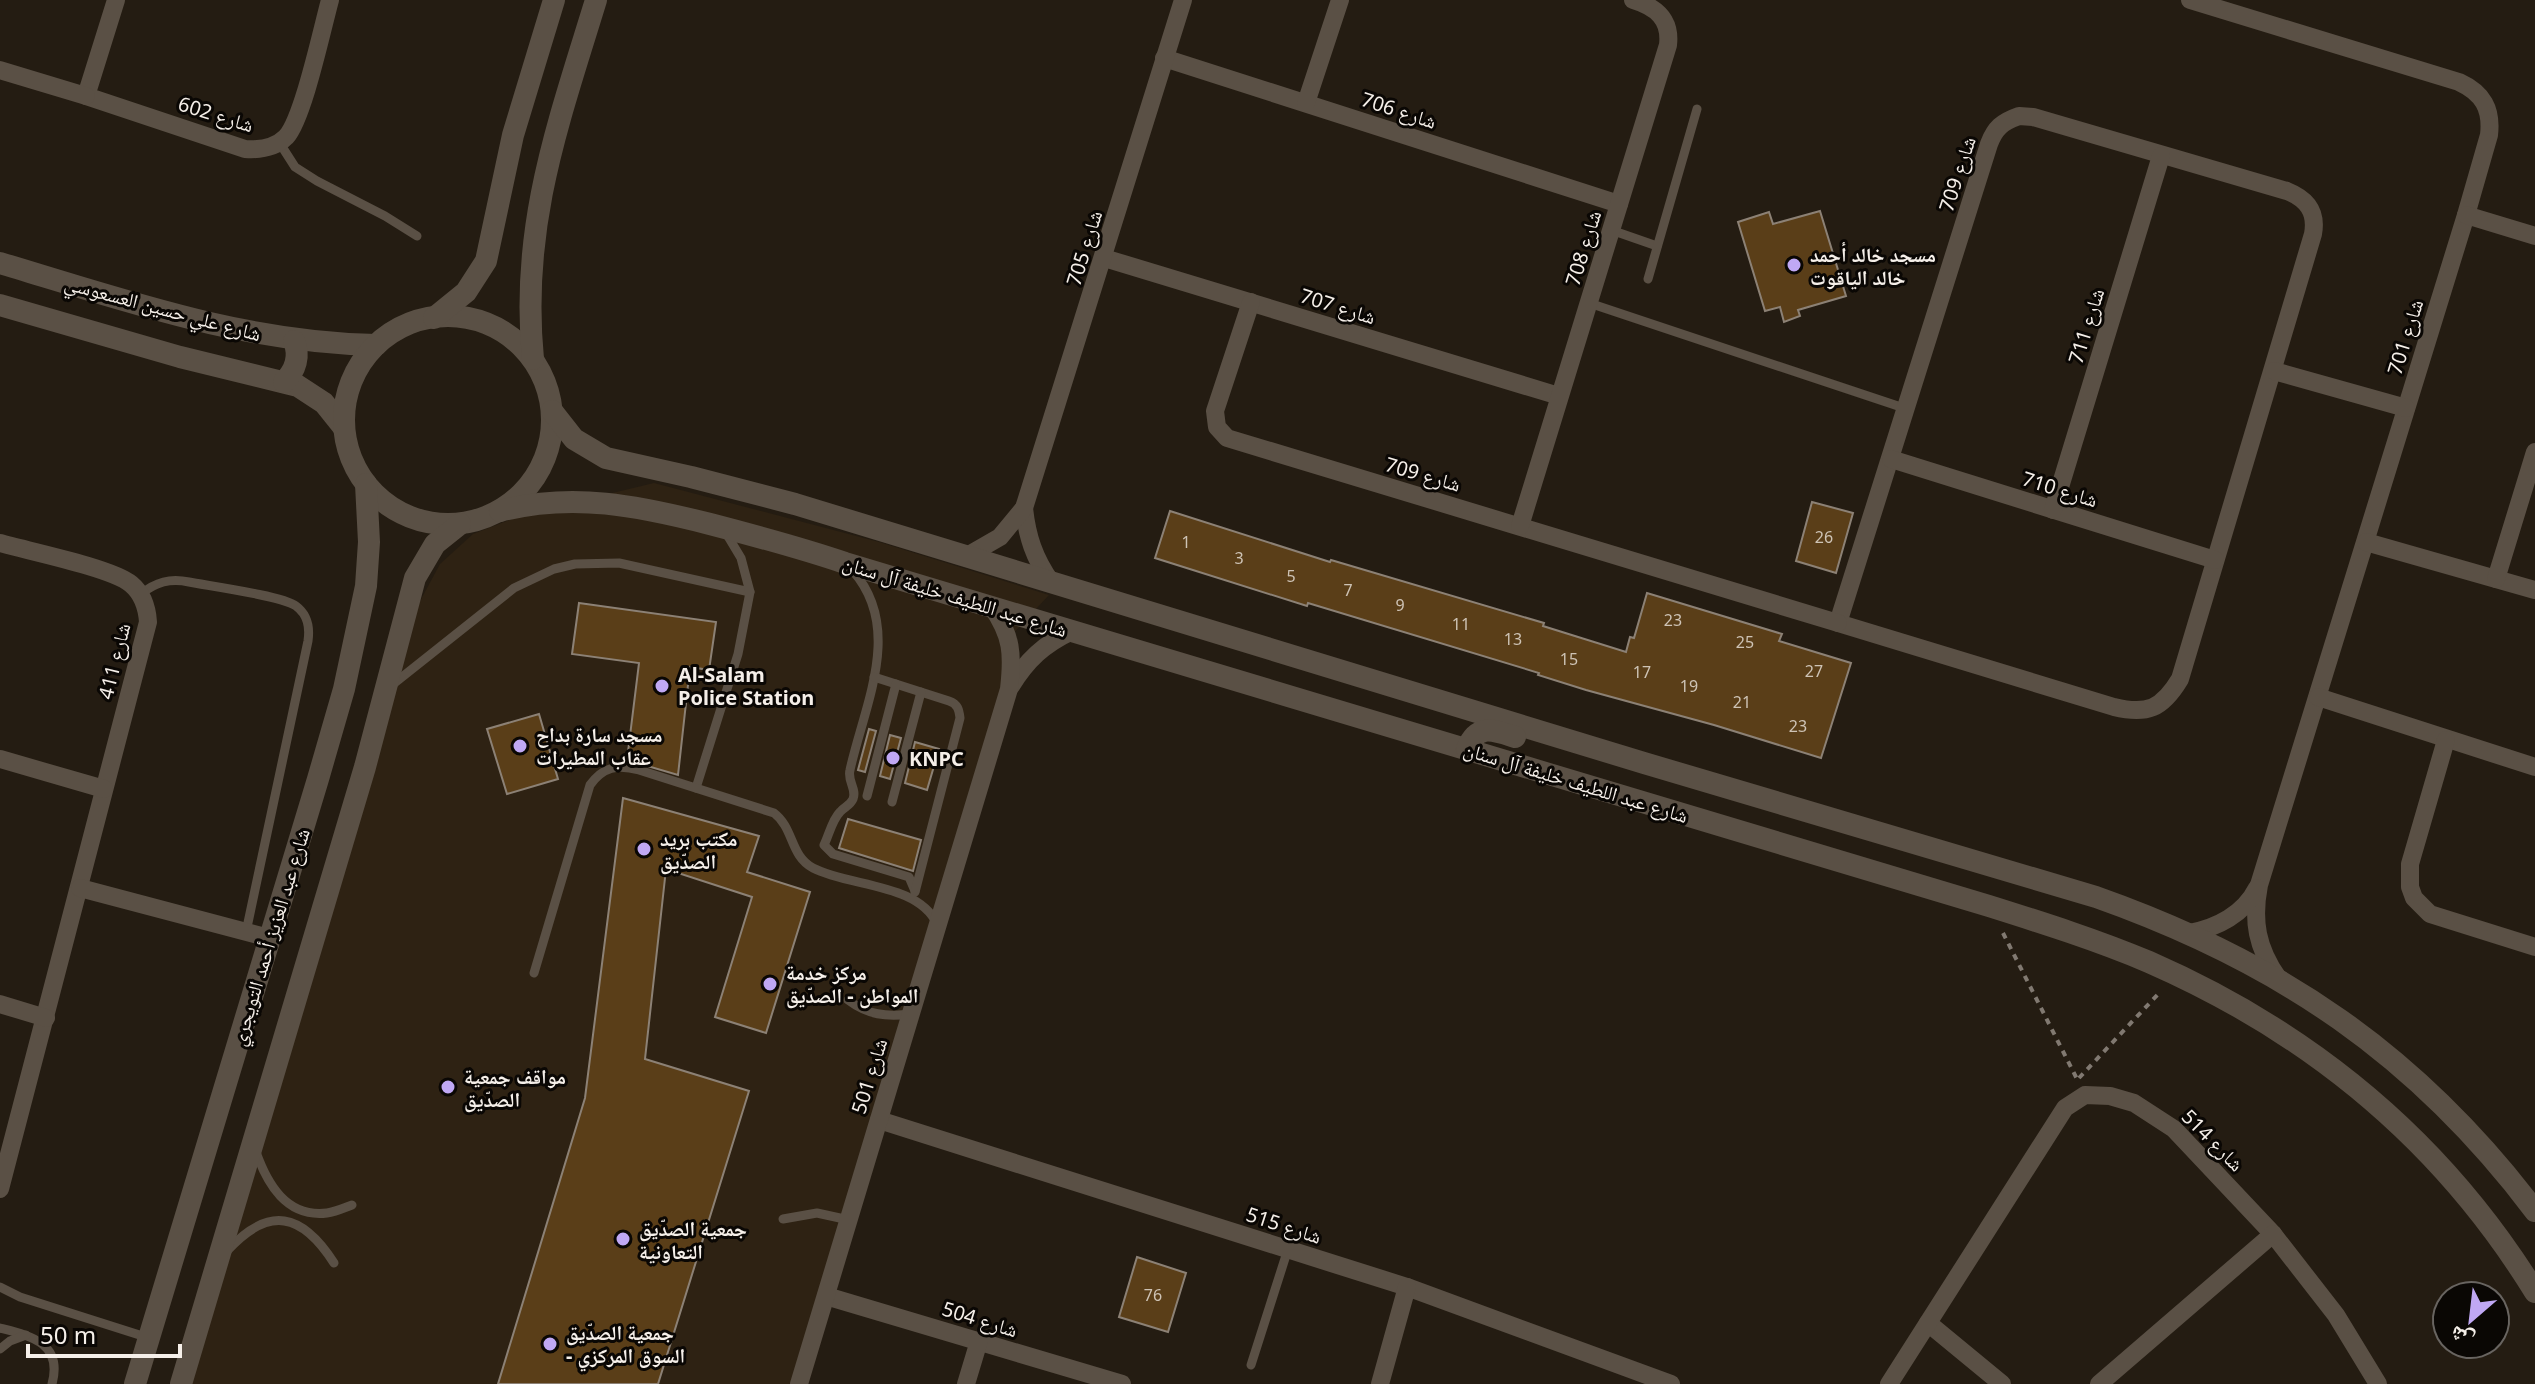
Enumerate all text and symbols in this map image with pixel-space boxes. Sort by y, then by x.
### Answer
street label: شارع 706 [1358,85,1440,135]
street label: شارع 602 [175,90,257,138]
street label: شارع 709 [1932,133,1982,215]
street label: شارع 705 [1060,207,1108,289]
street label: شارع 708 [1559,207,1607,289]
place label: مسجد خالد أحمد خالد الياقوت [1810,241,1936,291]
marker: مسجد خالد أحمد خالد الياقوت [1785,256,1803,274]
street label: شارع علي حسين العسعوسي [61,269,264,350]
street label: شارع 707 [1297,282,1379,330]
street label: شارع 711 [2062,285,2110,367]
street label: شارع 701 [2381,296,2429,378]
street label: شارع 709 [1382,450,1464,498]
street label: شارع 710 [2019,465,2101,513]
house number: 26 [1815,526,1833,548]
house number: 1 [1181,531,1191,553]
house number: 3 [1234,547,1244,569]
street label: شارع عبد اللطيف خليفة آل سنان [839,549,1071,643]
house number: 5 [1286,565,1296,587]
house number: 7 [1343,579,1353,601]
house number: 9 [1395,594,1405,616]
house number: 23 [1664,609,1682,631]
house number: 11 [1452,613,1470,635]
street label: شارع 411 [92,620,136,702]
house number: 13 [1504,628,1522,650]
house number: 25 [1736,631,1754,653]
house number: 15 [1560,648,1578,670]
house number: 27 [1805,660,1823,682]
place label: Al-Salam Police Station [678,661,814,711]
house number: 17 [1633,661,1651,683]
house number: 19 [1680,675,1698,697]
marker: Al-Salam Police Station [653,677,671,695]
house number: 21 [1733,691,1751,713]
house number: 23 [1789,715,1807,737]
place label: مسجد سارة بداح عقاب المطيرات [536,721,662,771]
street label: شارع عبد اللطيف خليفة آل سنان [1460,735,1692,829]
marker: مسجد سارة بداح عقاب المطيرات [511,737,529,755]
place label: KNPC [909,745,964,772]
marker: KNPC [884,749,902,767]
street label: شارع عبد العزيز أحمد التويجري [224,825,319,1050]
place label: مكتب بريد الصدّيق [660,825,738,875]
marker: مكتب بريد الصدّيق [635,840,653,858]
place label: مركز خدمة المواطن - الصدّيق [786,959,919,1009]
marker: مركز خدمة المواطن - الصدّيق [761,975,779,993]
street label: شارع 501 [845,1035,893,1117]
place label: مواقف جمعية الصدّيق [464,1063,566,1113]
marker: مواقف جمعية الصدّيق [439,1078,457,1096]
street label: شارع 514 [2176,1103,2250,1177]
street label: شارع 515 [1243,1200,1325,1250]
place label: جمعية الصدّيق التعاونية [639,1215,747,1265]
marker: جمعية الصدّيق التعاونية [614,1230,632,1248]
north arrow [2431,1280,2511,1360]
house number: 76 [1144,1284,1162,1306]
street label: شارع 504 [939,1295,1021,1343]
scale bar [28,1308,180,1358]
text: 50 m [40,1318,96,1351]
place label: جمعية الصدّيق - السوق المركزي [566,1319,685,1371]
text: ش [2444,1320,2478,1357]
marker: جمعية الصدّيق - السوق المركزي [541,1335,559,1353]

